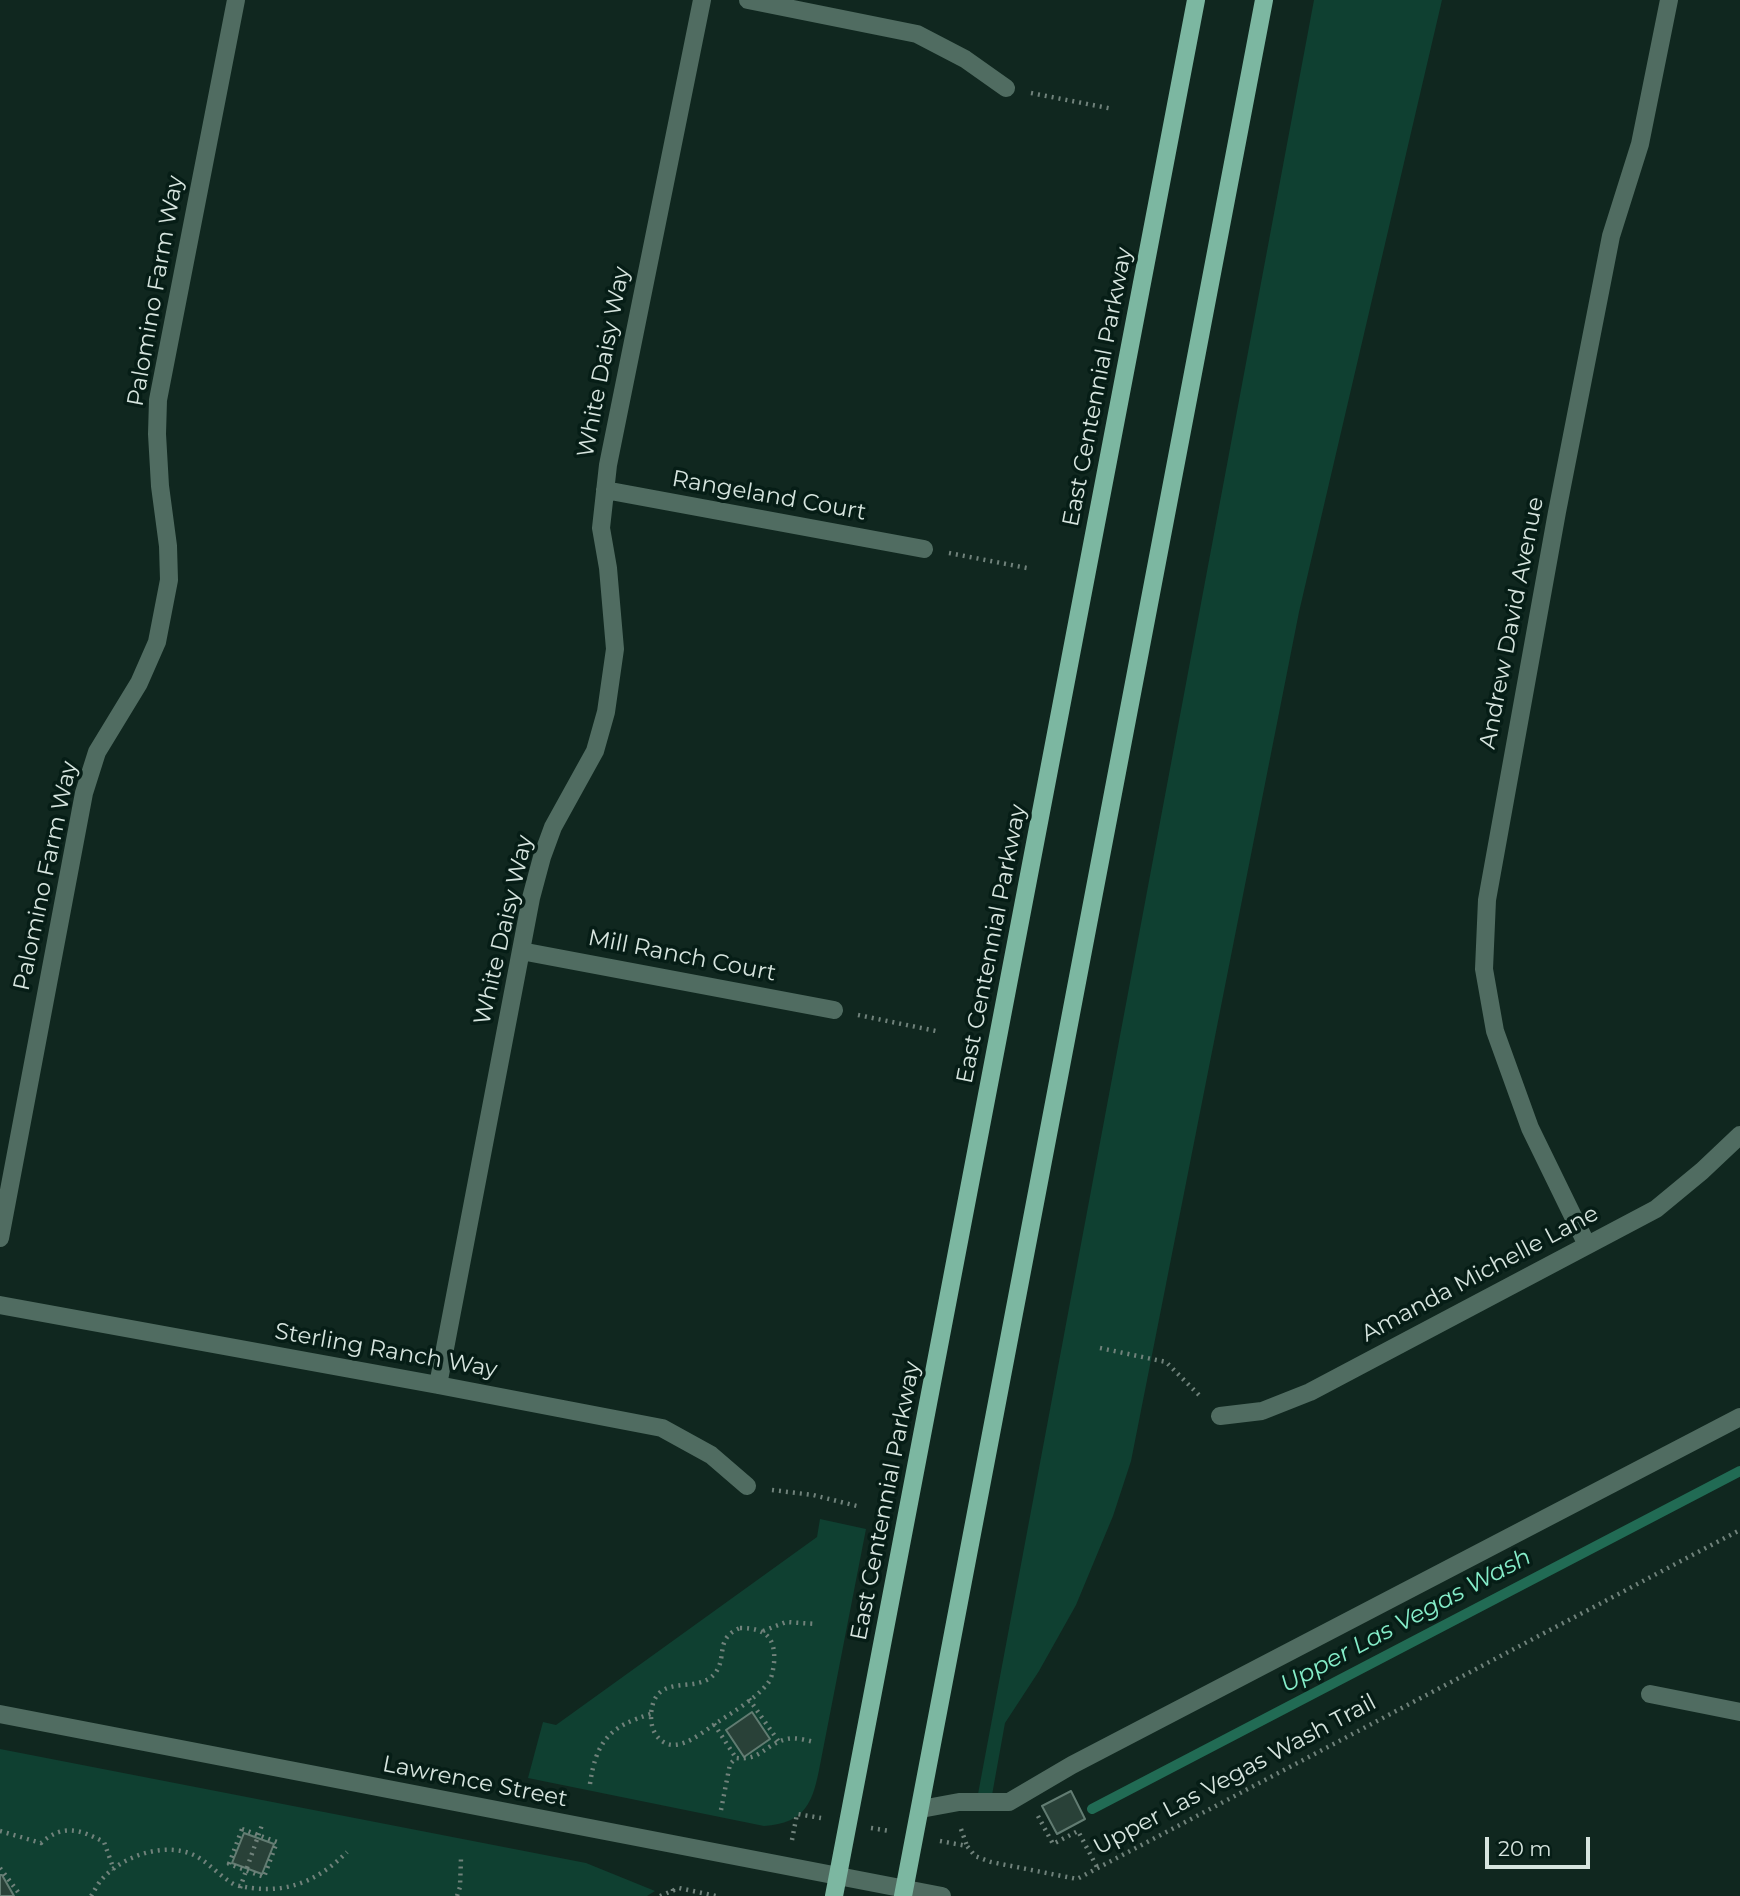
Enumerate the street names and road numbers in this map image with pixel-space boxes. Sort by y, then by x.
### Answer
street label: Palomino Farm Way [122,173,190,409]
street label: East Centennial Parkway [1057,245,1139,529]
street label: White Daisy Way [572,264,636,460]
street label: Rangeland Court [670,465,868,527]
street label: Andrew David Avenue [1474,495,1550,751]
street label: Palomino Farm Way [8,759,84,993]
street label: East Centennial Parkway [951,802,1033,1086]
street label: White Daisy Way [469,832,539,1028]
street label: Mill Ranch Court [586,924,778,988]
street label: Amanda Michelle Lane [1357,1200,1603,1348]
street label: Sterling Ranch Way [273,1318,499,1384]
street label: East Centennial Parkway [845,1359,927,1643]
street label: Upper Las Vegas Wash Trail [1089,1689,1381,1861]
street label: Lawrence Street [380,1751,570,1813]

